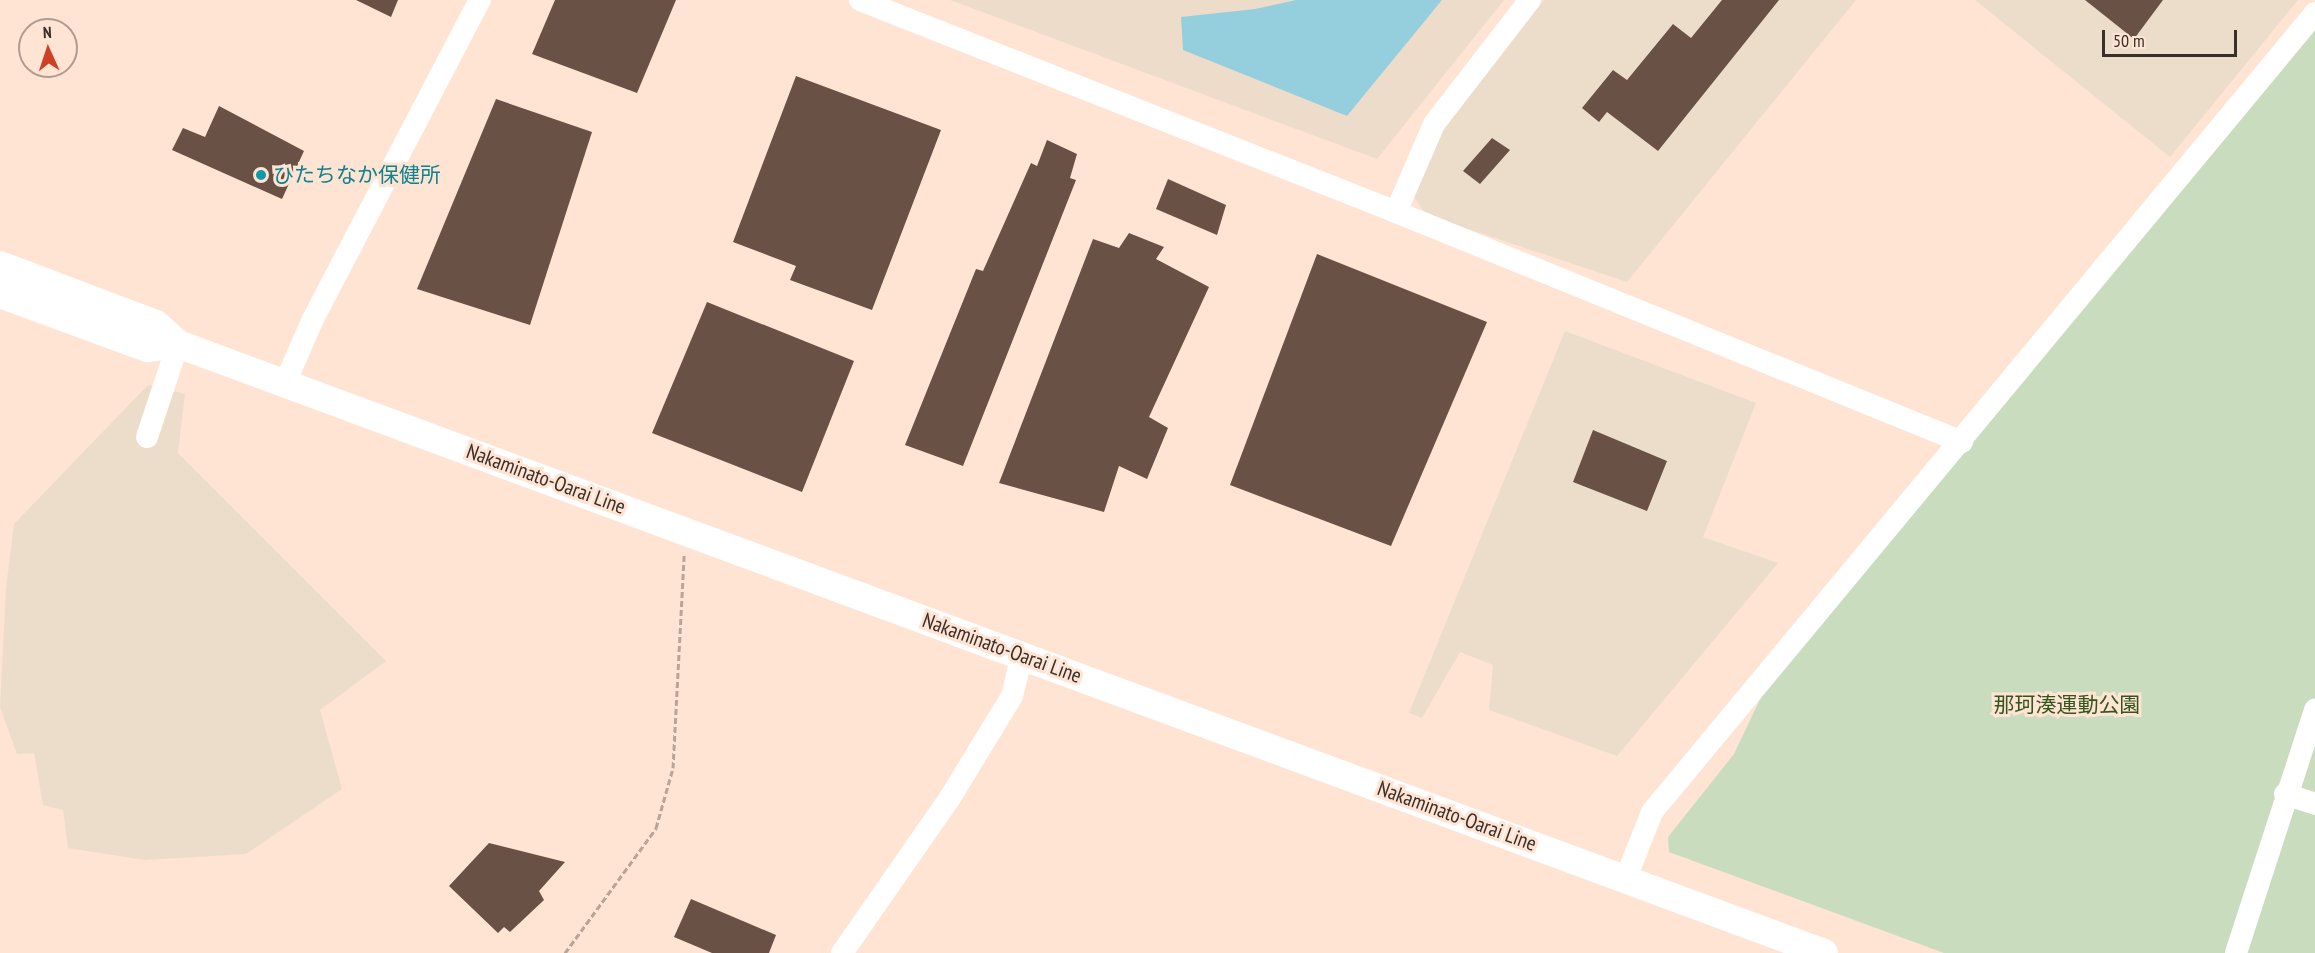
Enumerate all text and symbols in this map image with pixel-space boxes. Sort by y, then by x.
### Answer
north arrow [18,18,78,78]
scale bar [2105,18,2240,56]
text: N [42,22,52,42]
text: 50 m [2113,29,2145,52]
place label: ひたちなか保健所 [273,162,441,188]
marker: ひたちなか保健所 [254,168,268,182]
street label: Nakaminato-Oarai Line [463,439,629,519]
street label: Nakaminato-Oarai Line [919,608,1085,688]
park label: 那珂湊運動公園 [1994,692,2140,718]
street label: Nakaminato-Oarai Line [1374,776,1540,856]

